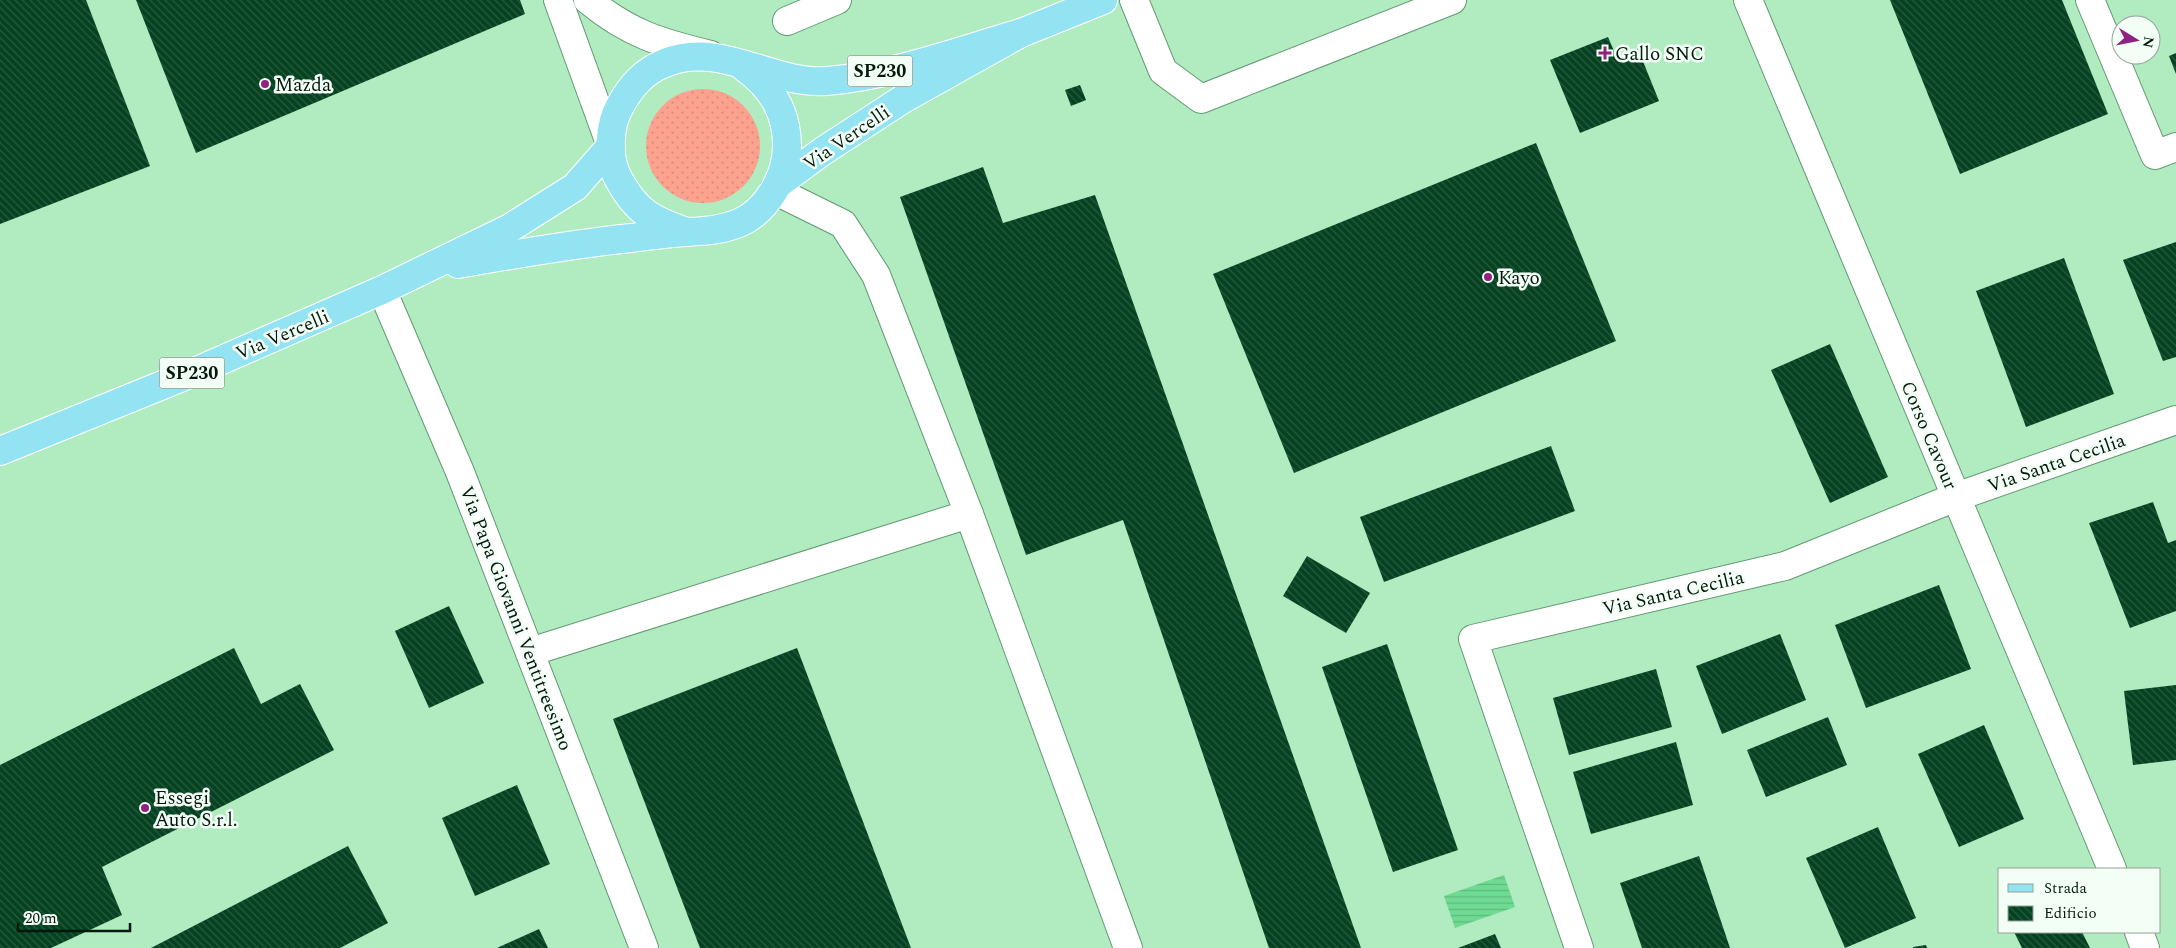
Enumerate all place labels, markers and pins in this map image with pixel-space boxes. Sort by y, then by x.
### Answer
place label: Gallo SNC [1615,40,1704,69]
marker: Gallo SNC [1599,47,1611,59]
place label: Mazda [275,71,332,100]
marker: Mazda [259,78,271,90]
place label: Kayo [1498,264,1540,293]
marker: Kayo [1482,271,1494,283]
place label: Essegi Auto S.r.l. [155,784,238,835]
marker: Essegi Auto S.r.l. [139,802,151,814]

